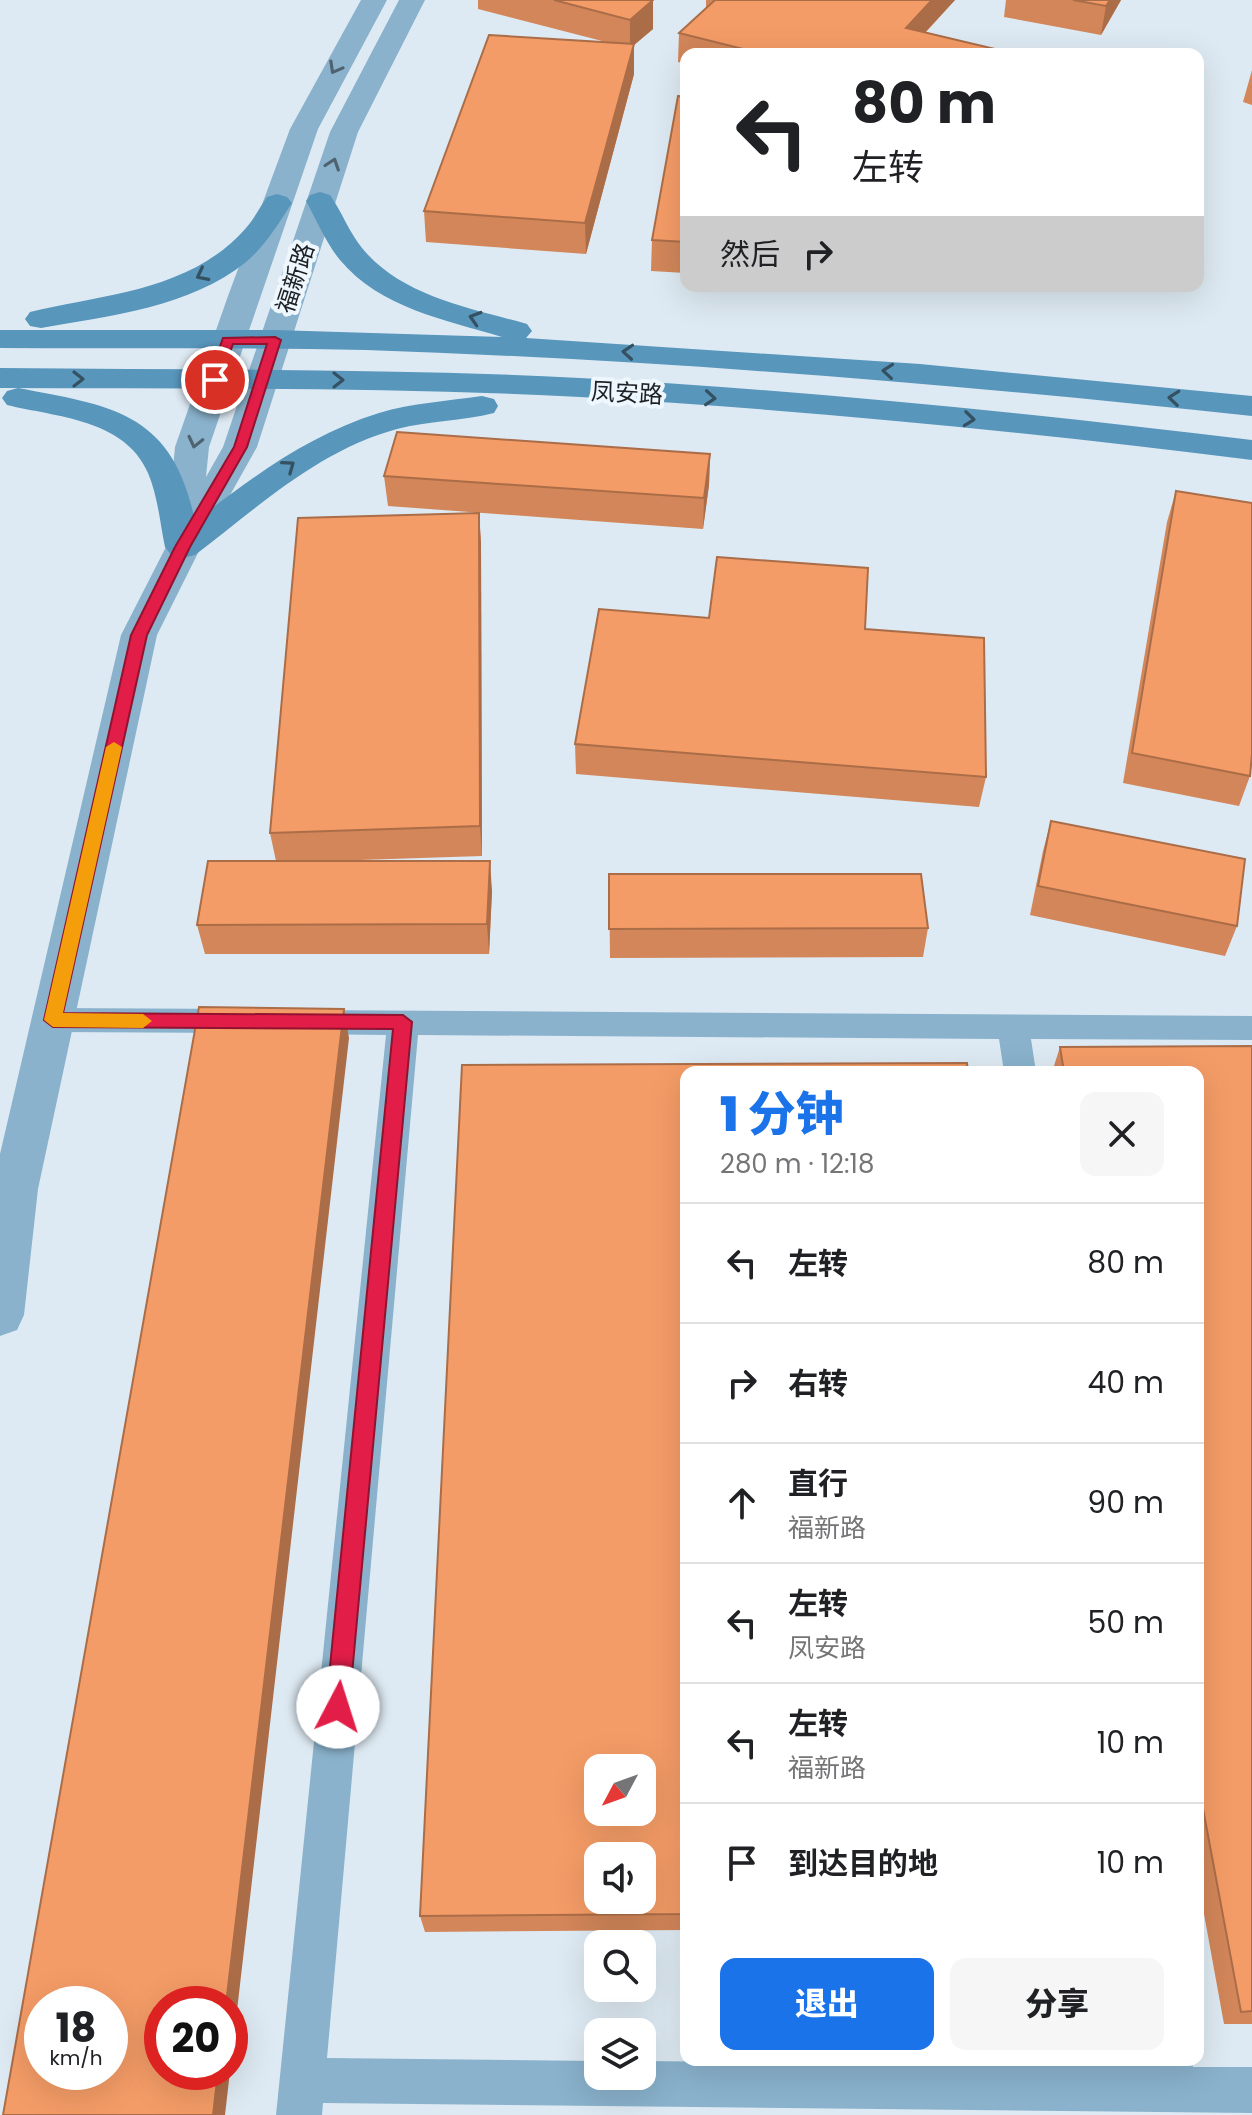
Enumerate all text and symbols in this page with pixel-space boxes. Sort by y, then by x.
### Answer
one-way arrow [330,60,345,74]
text: 80 m [852,64,996,143]
icon: left [720,80,824,184]
text: 左转 [852,142,924,193]
one-way arrow [323,157,340,171]
icon: right [796,232,840,276]
text: 然后 [720,233,780,276]
street label: 福新路 [268,239,322,317]
one-way arrow [196,265,211,280]
one-way arrow [468,311,482,327]
one-way arrow [621,344,634,361]
pin [181,346,249,414]
icon: arrive [193,358,237,402]
one-way arrow [881,362,894,379]
one-way arrow [72,370,85,388]
one-way arrow [332,371,345,389]
street label: 凤安路 [590,375,664,411]
one-way arrow [704,389,717,406]
one-way arrow [1167,389,1180,406]
one-way arrow [963,410,976,427]
one-way arrow [187,434,204,448]
one-way arrow [281,462,295,476]
text: 1 分钟 [720,1081,844,1148]
button: close [1080,1092,1164,1176]
text: 280 m · 12:18 [720,1146,874,1182]
icon: left [720,1241,764,1285]
text: 80 m [1087,1241,1164,1284]
text: 左转 [788,1242,848,1285]
icon: right [720,1361,764,1405]
text: 40 m [1087,1361,1164,1404]
text: 右转 [788,1362,848,1405]
text: 直行 [788,1462,848,1505]
icon: ahead [720,1481,764,1525]
text: 90 m [1087,1481,1164,1524]
text: 福新路 [788,1510,866,1546]
text: 左转 [788,1582,848,1625]
icon: left [720,1601,764,1645]
text: 50 m [1087,1601,1164,1644]
text: 凤安路 [788,1630,866,1666]
position arrow [296,1665,380,1749]
text: 左转 [788,1702,848,1745]
icon: left [720,1721,764,1765]
text: 10 m [1097,1721,1164,1764]
text: 福新路 [788,1750,866,1786]
north arrow [584,1754,656,1826]
map controls [584,1754,656,2090]
icon: arrive [720,1841,764,1885]
text: 10 m [1097,1841,1164,1884]
button: sound [584,1842,656,1914]
text: 到达目的地 [788,1842,938,1885]
button: search [584,1930,656,2002]
button: 退出 [720,1958,934,2050]
button: 分享 [950,1958,1164,2050]
speed limit sign: 20 [144,1986,248,2090]
text: 18 [56,2000,96,2056]
button: layers [584,2018,656,2090]
text: km/h [49,2044,103,2072]

